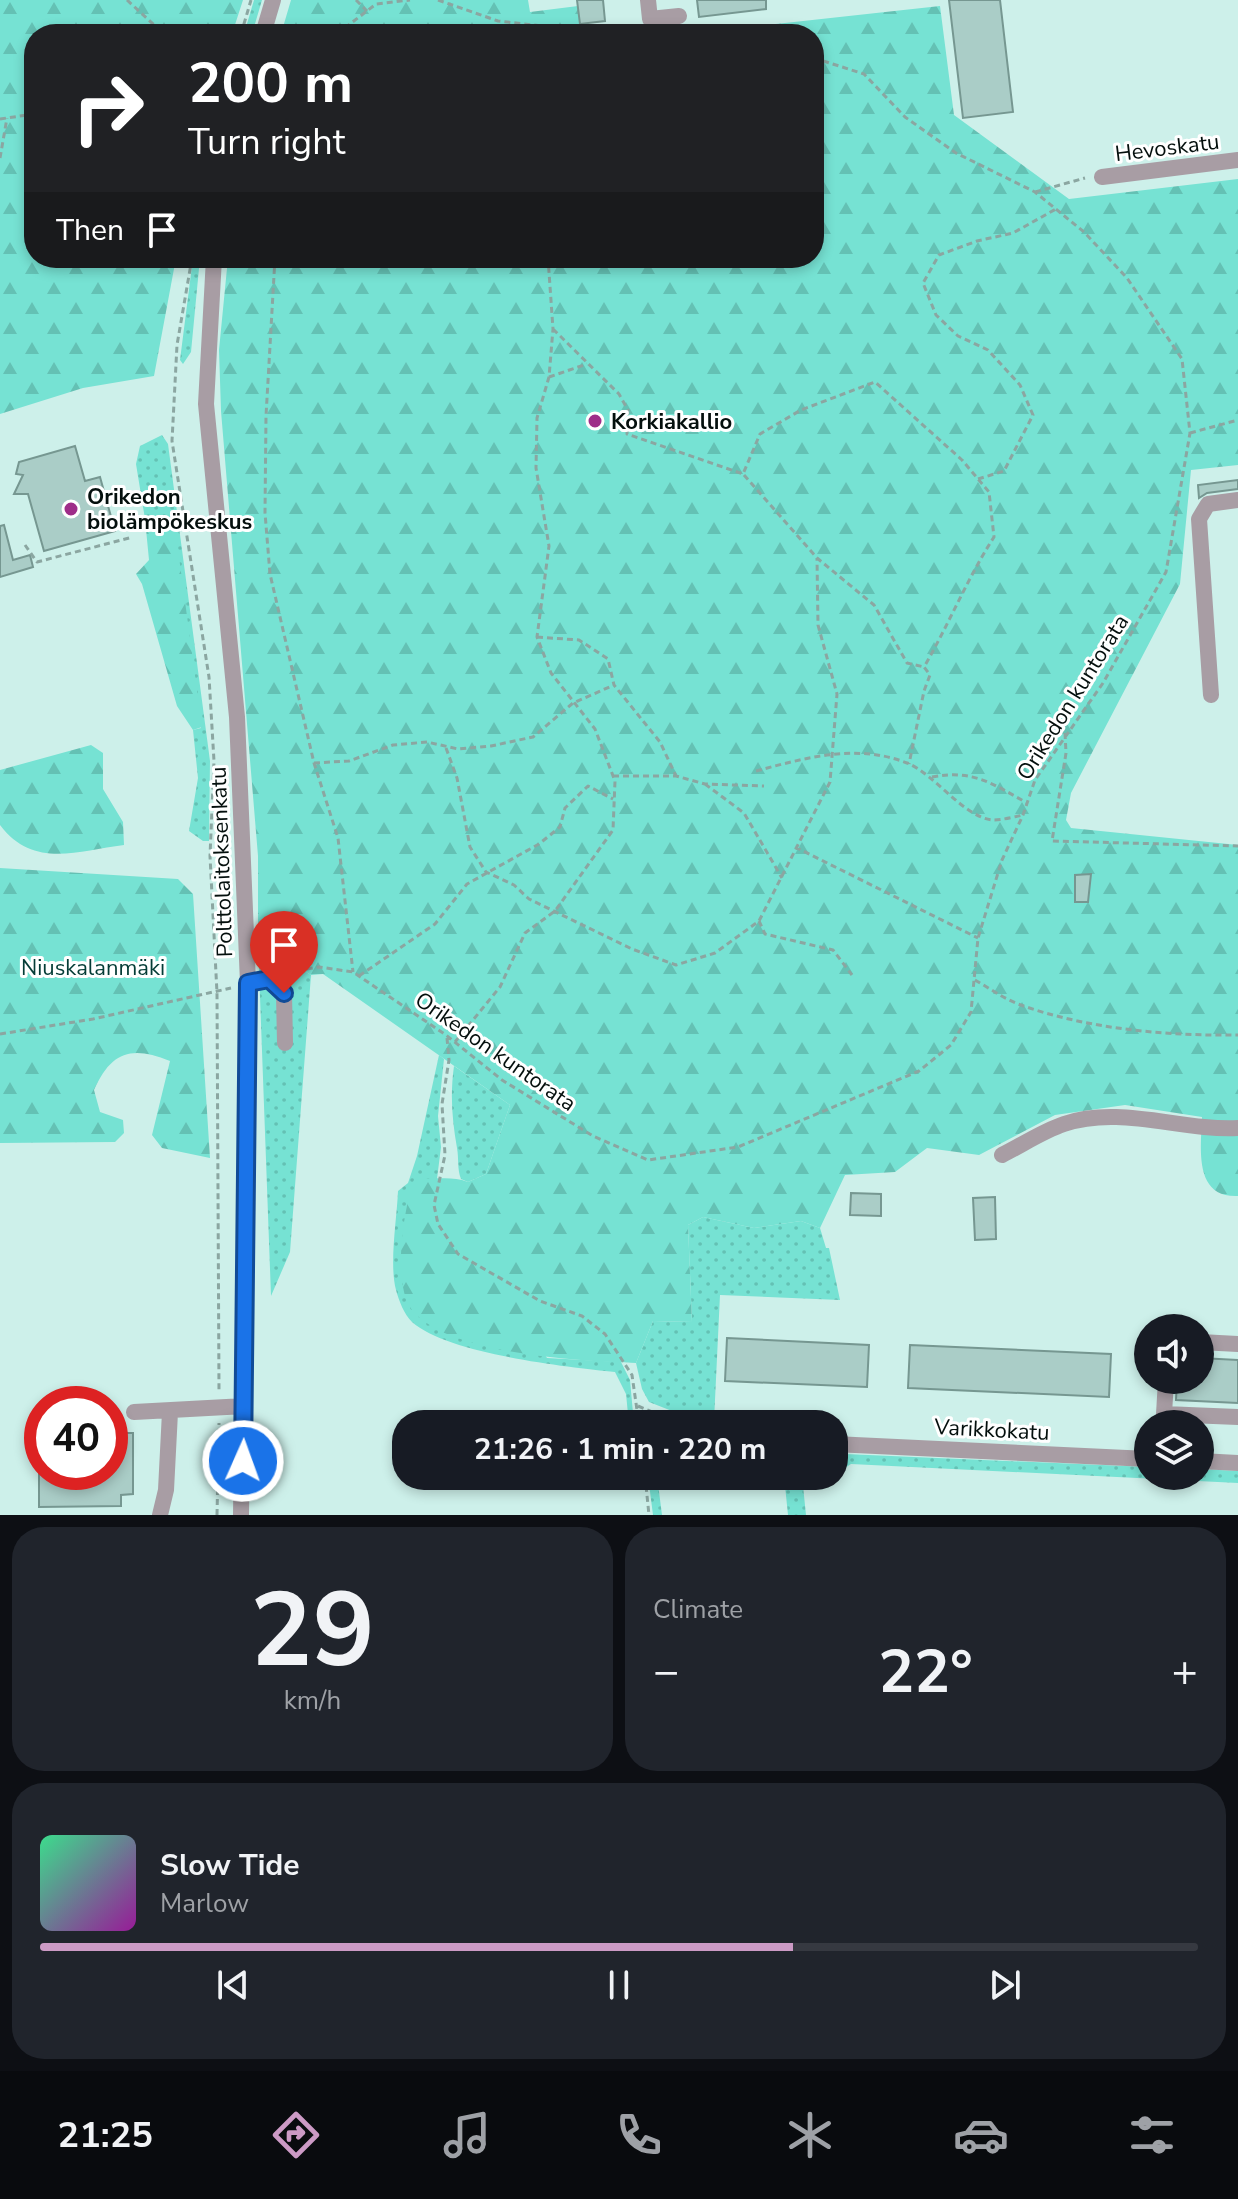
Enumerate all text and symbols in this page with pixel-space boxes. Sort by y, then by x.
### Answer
text: 200 m [188,45,353,122]
icon: right [56,56,160,160]
text: Turn right [188,118,345,167]
street label: Hevoskatu [1113,127,1221,169]
icon: arrive [140,208,184,252]
text: Then [56,210,124,251]
place label: Korkiakallio [611,407,732,437]
marker: Korkiakallio [586,412,604,430]
place label: Orikedon biolämpökeskus [87,482,252,537]
marker: Orikedon biolämpökeskus [62,500,80,518]
street label: Orikedon kuntorata [1010,609,1136,786]
street label: Polttolaitoksenkatu [204,766,240,958]
pin [250,911,318,993]
icon: arrive [262,923,306,967]
park label: Niuskalanmäki [21,953,165,983]
street label: Orikedon kuntorata [409,985,582,1119]
map controls [1134,1314,1214,1490]
button: sound [1134,1314,1214,1394]
speed limit sign: 40 [24,1386,128,1490]
button: layers [1134,1410,1214,1490]
street label: Varikkokatu [933,1412,1050,1448]
position arrow [201,1419,285,1503]
text: 21:26 · 1 min · 220 m [474,1429,766,1470]
text: 29 [250,1560,375,1702]
text: Climate [653,1592,743,1627]
text: 22° [878,1631,973,1713]
text: − [653,1642,679,1702]
text: + [1172,1642,1198,1702]
text: km/h [284,1683,341,1718]
text: Slow Tide [160,1845,300,1886]
text: Marlow [160,1886,249,1921]
icon: previous [211,1963,255,2007]
icon: pause [597,1963,641,2007]
icon: next [983,1963,1027,2007]
icon: directions [268,2107,324,2163]
icon: music [439,2107,495,2163]
icon: phone [611,2107,667,2163]
icon: climate [782,2107,838,2163]
icon: car [953,2107,1009,2163]
icon: filters [1124,2107,1180,2163]
text: 21:25 [58,2111,153,2160]

